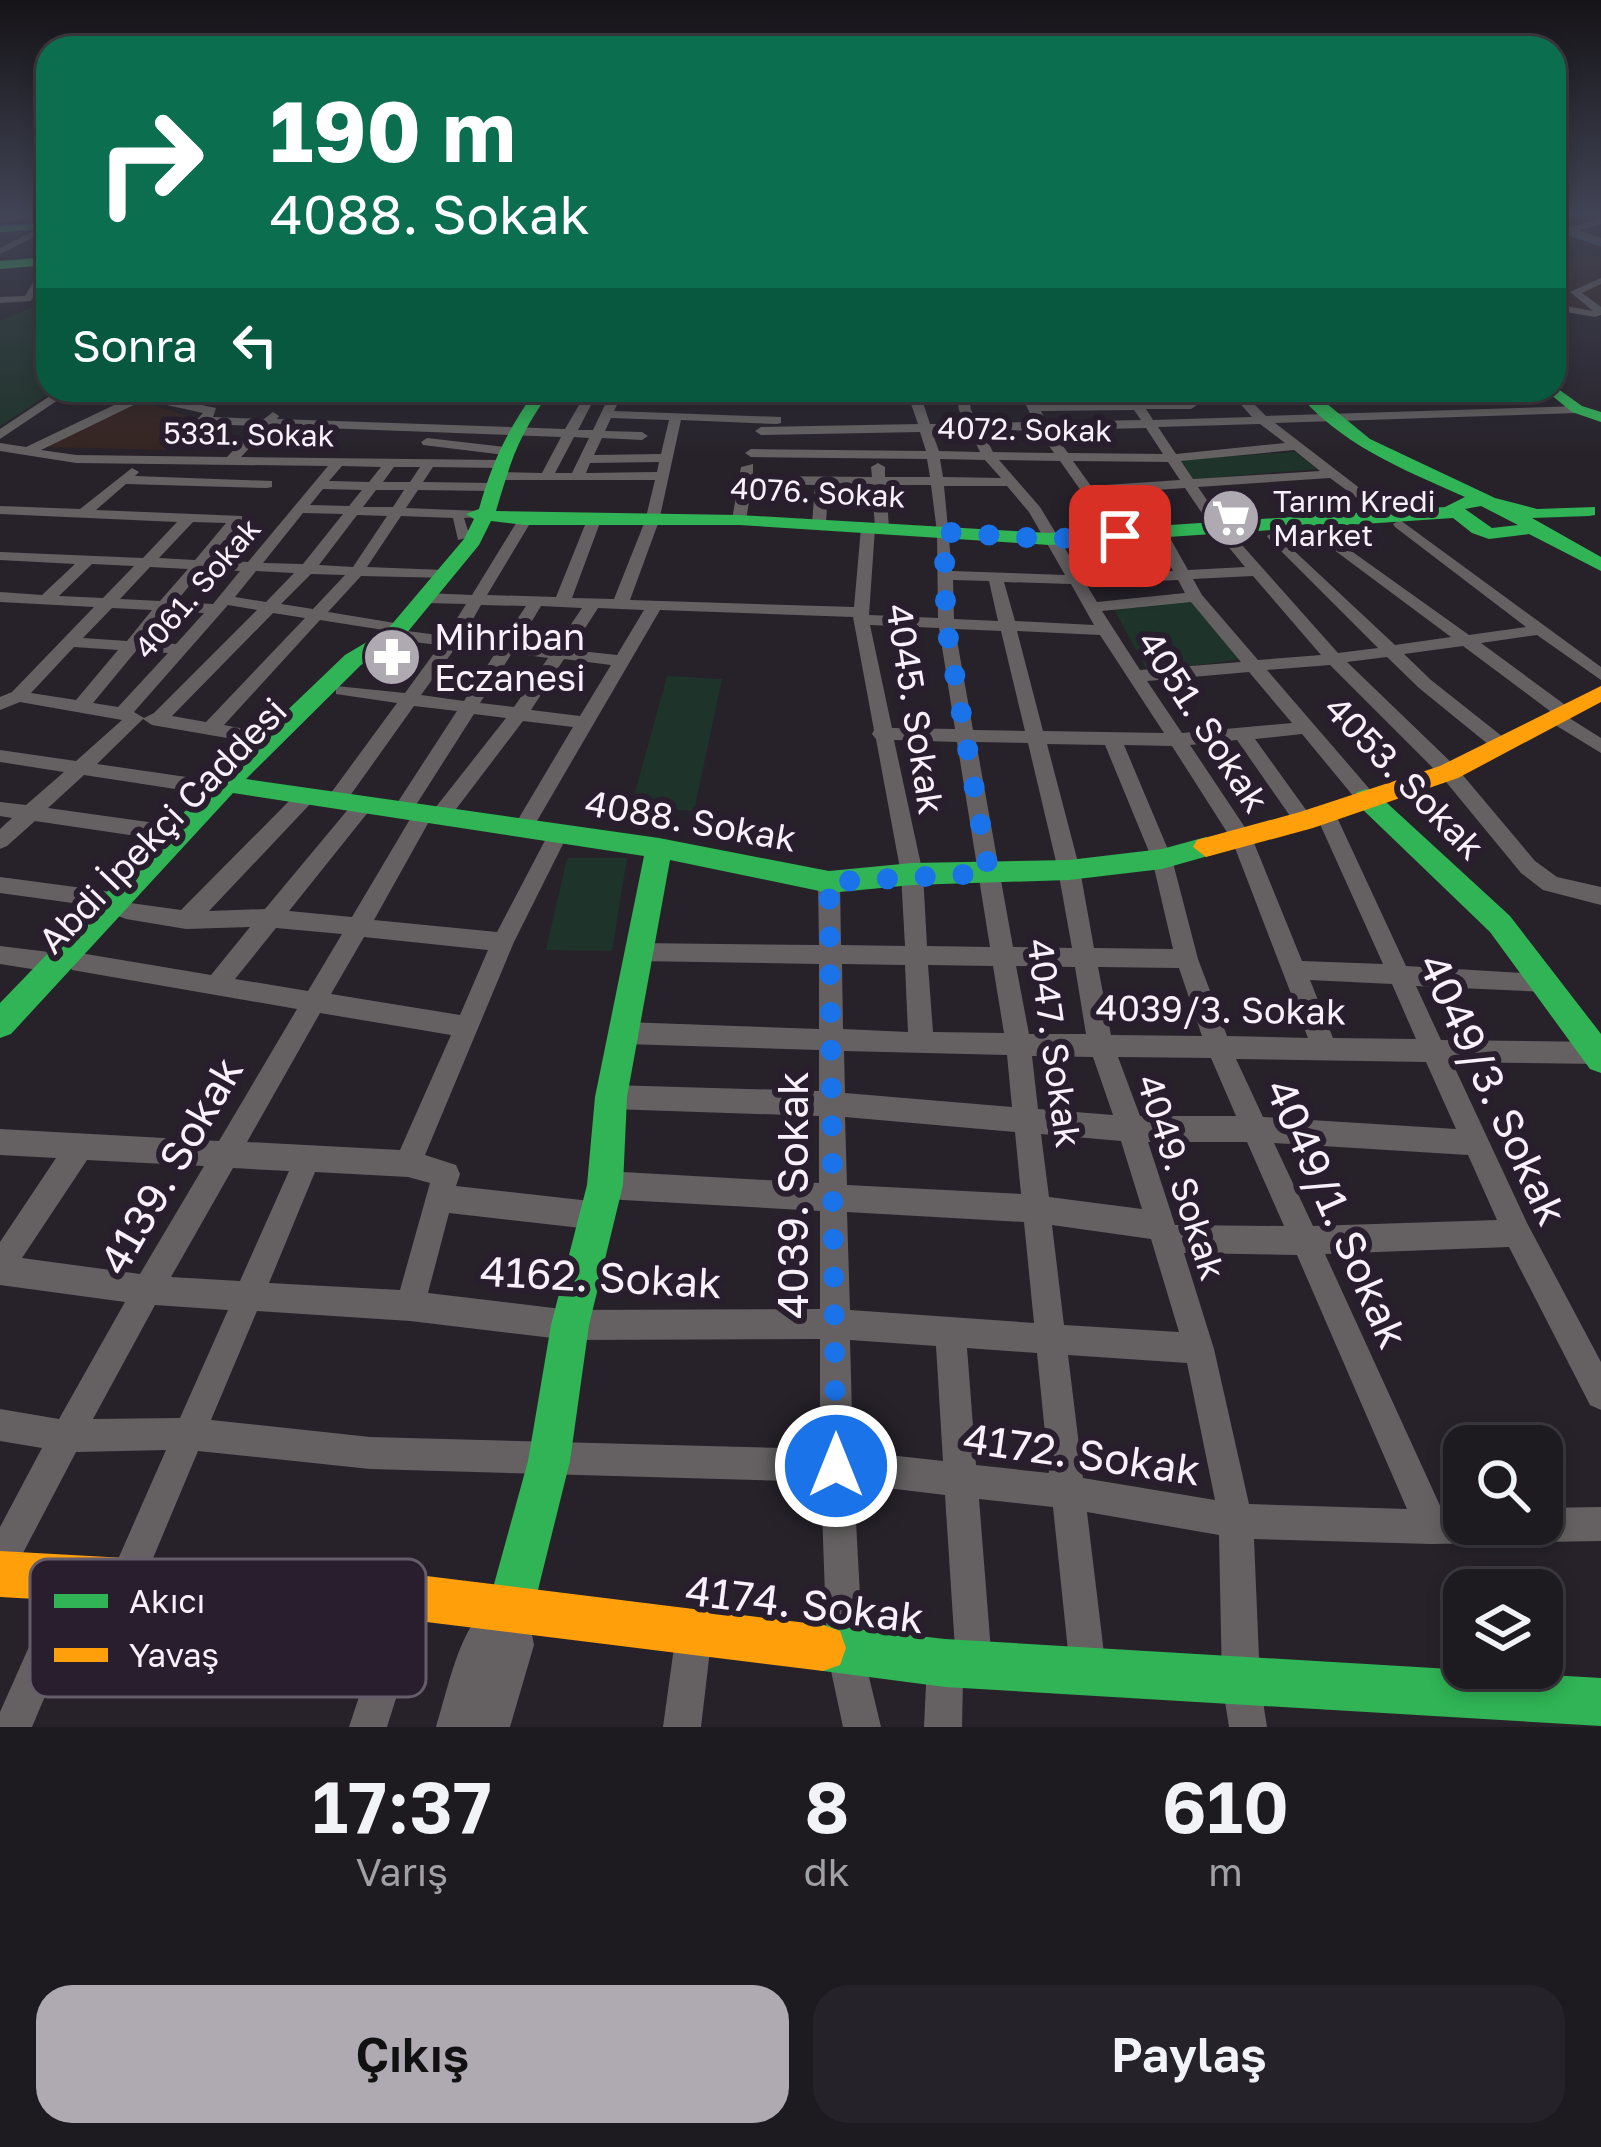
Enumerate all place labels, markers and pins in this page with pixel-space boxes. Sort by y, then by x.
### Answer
place label: Tarım Kredi Market [1273,483,1436,553]
pin [1069,485,1171,587]
supermarket icon: Tarım Kredi Market [1200,487,1262,549]
place label: Mihriban Eczanesi [434,615,586,699]
pharmacy icon: Mihriban Eczanesi [361,626,423,688]

